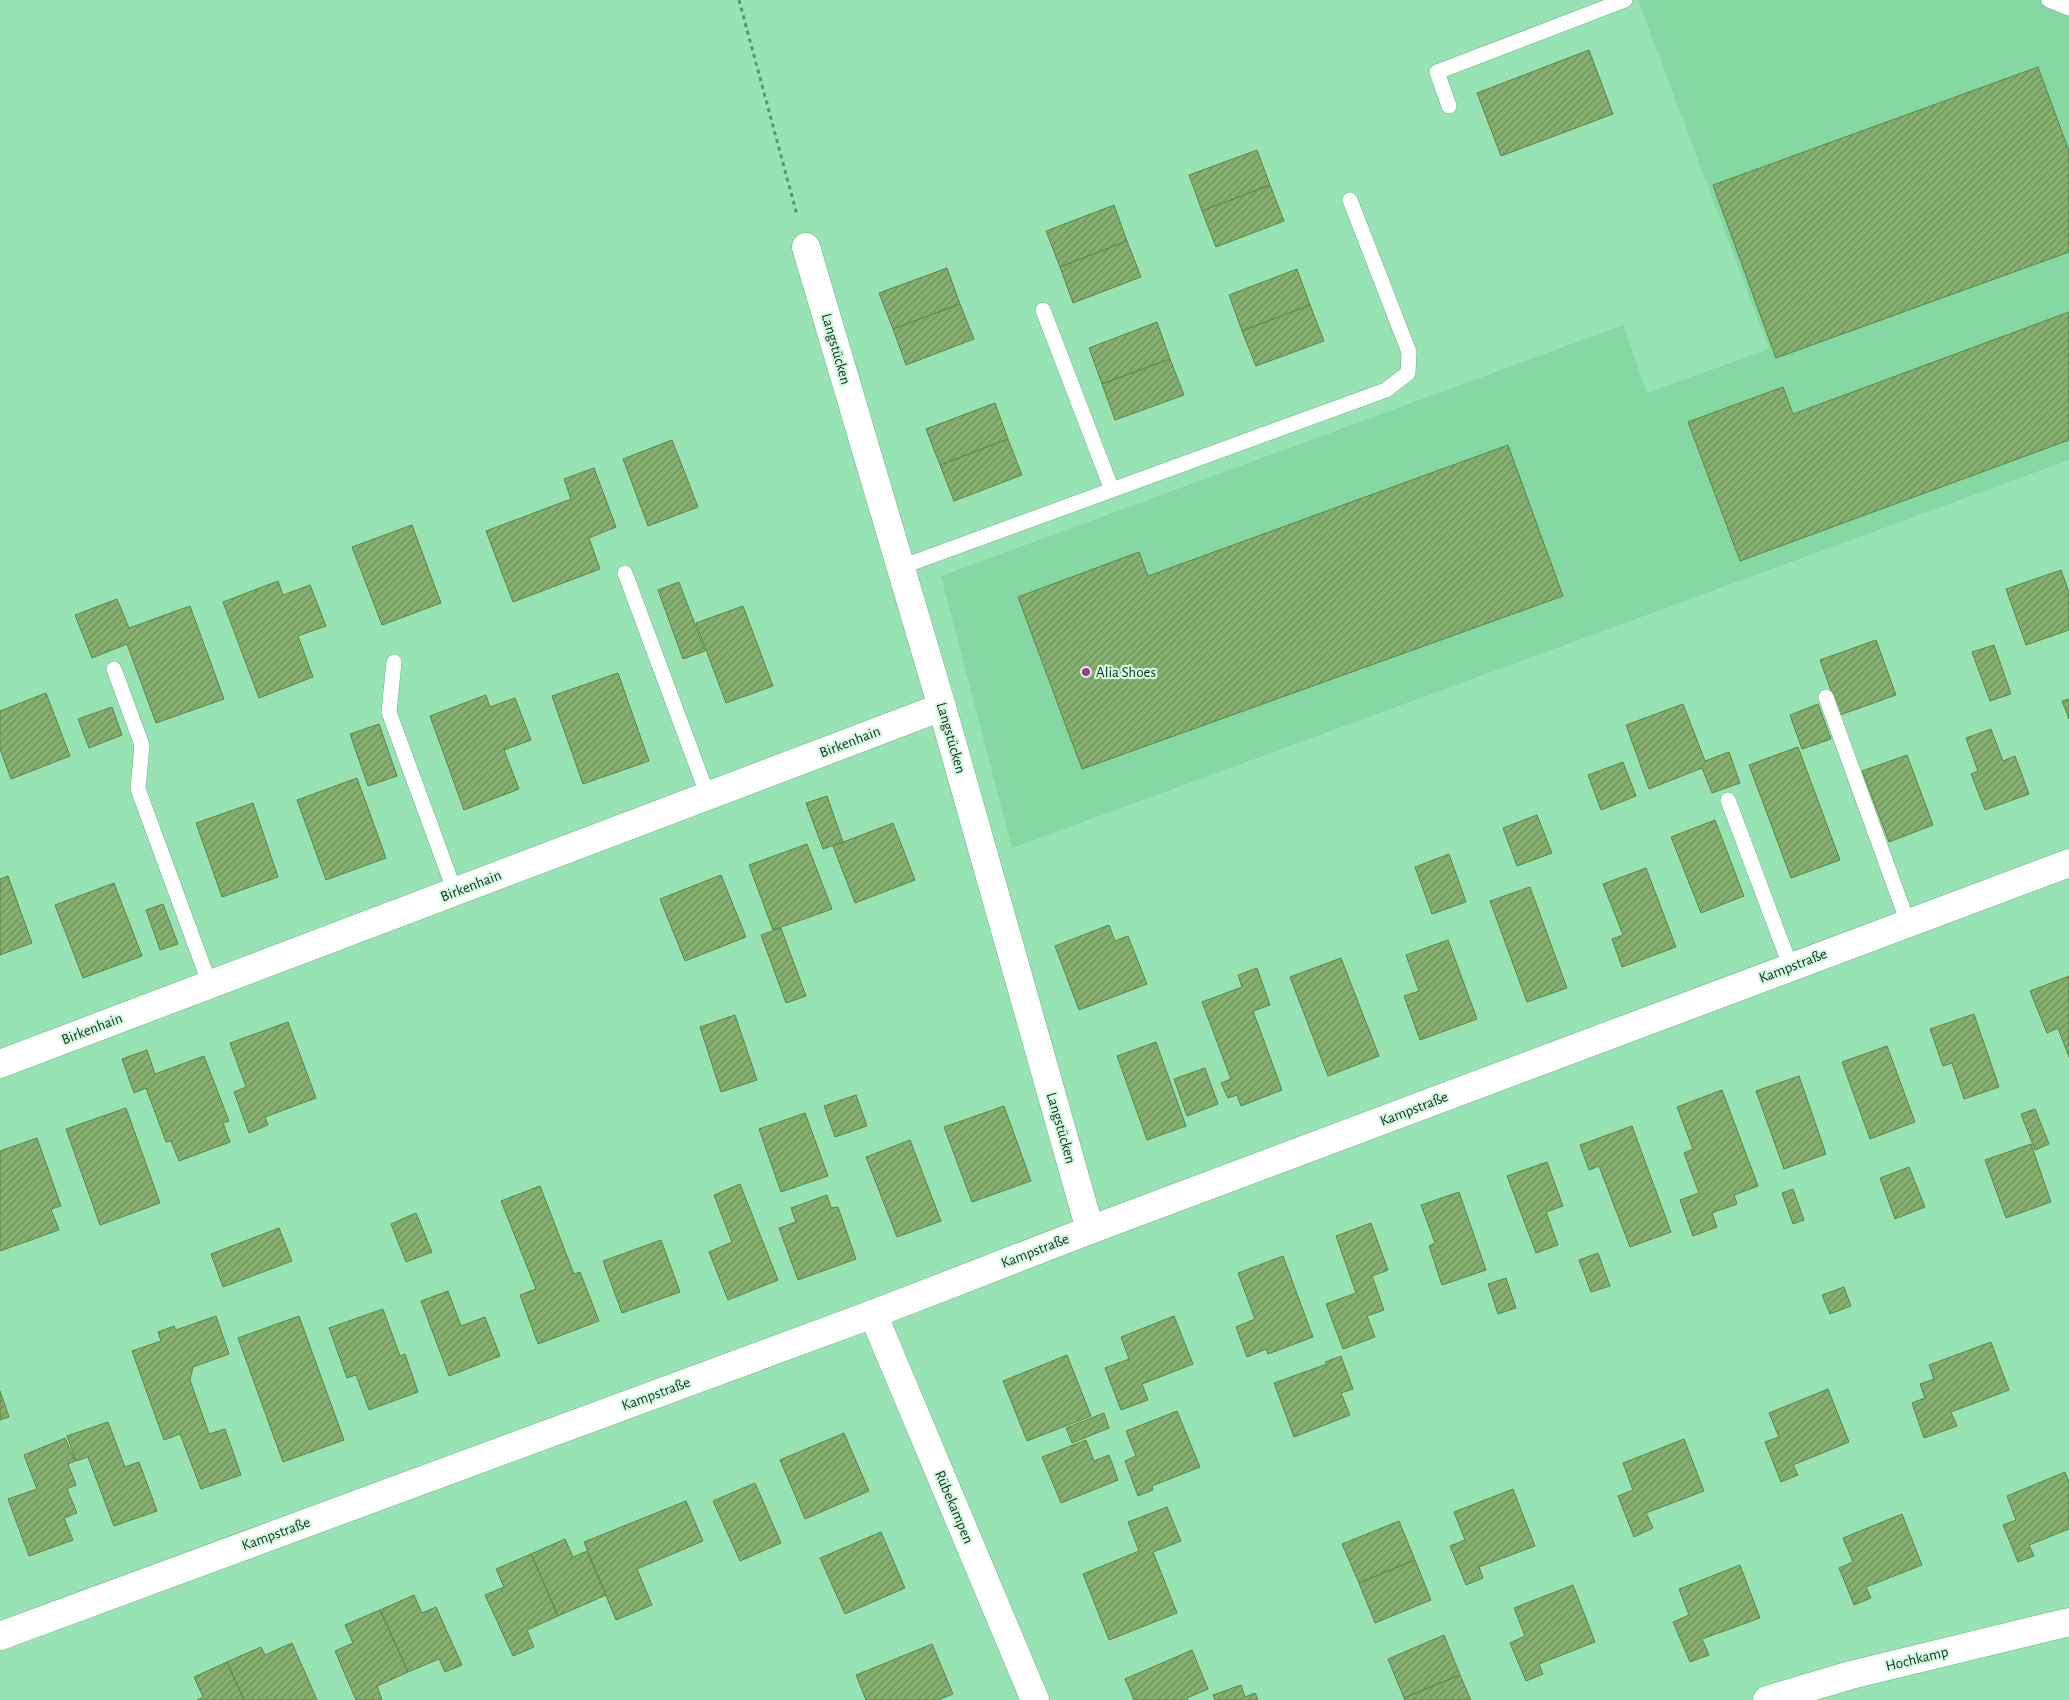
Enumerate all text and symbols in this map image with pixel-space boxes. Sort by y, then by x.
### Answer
street label: Langstücken [819,312,853,386]
place label: Alia Shoes [1096,665,1156,680]
marker: Alia Shoes [1080,666,1092,678]
street label: Langstücken [934,701,968,775]
street label: Birkenhain [817,724,883,760]
street label: Birkenhain [438,868,504,904]
street label: Kampstraße [1757,946,1829,986]
street label: Birkenhain [59,1011,125,1047]
street label: Kampstraße [1378,1089,1450,1129]
street label: Langstücken [1044,1091,1078,1165]
street label: Kampstraße [999,1231,1071,1271]
street label: Kampstraße [620,1375,692,1413]
street label: Rübekampen [932,1468,976,1546]
street label: Kampstraße [240,1515,312,1553]
street label: Hochkamp [1884,1644,1950,1674]

